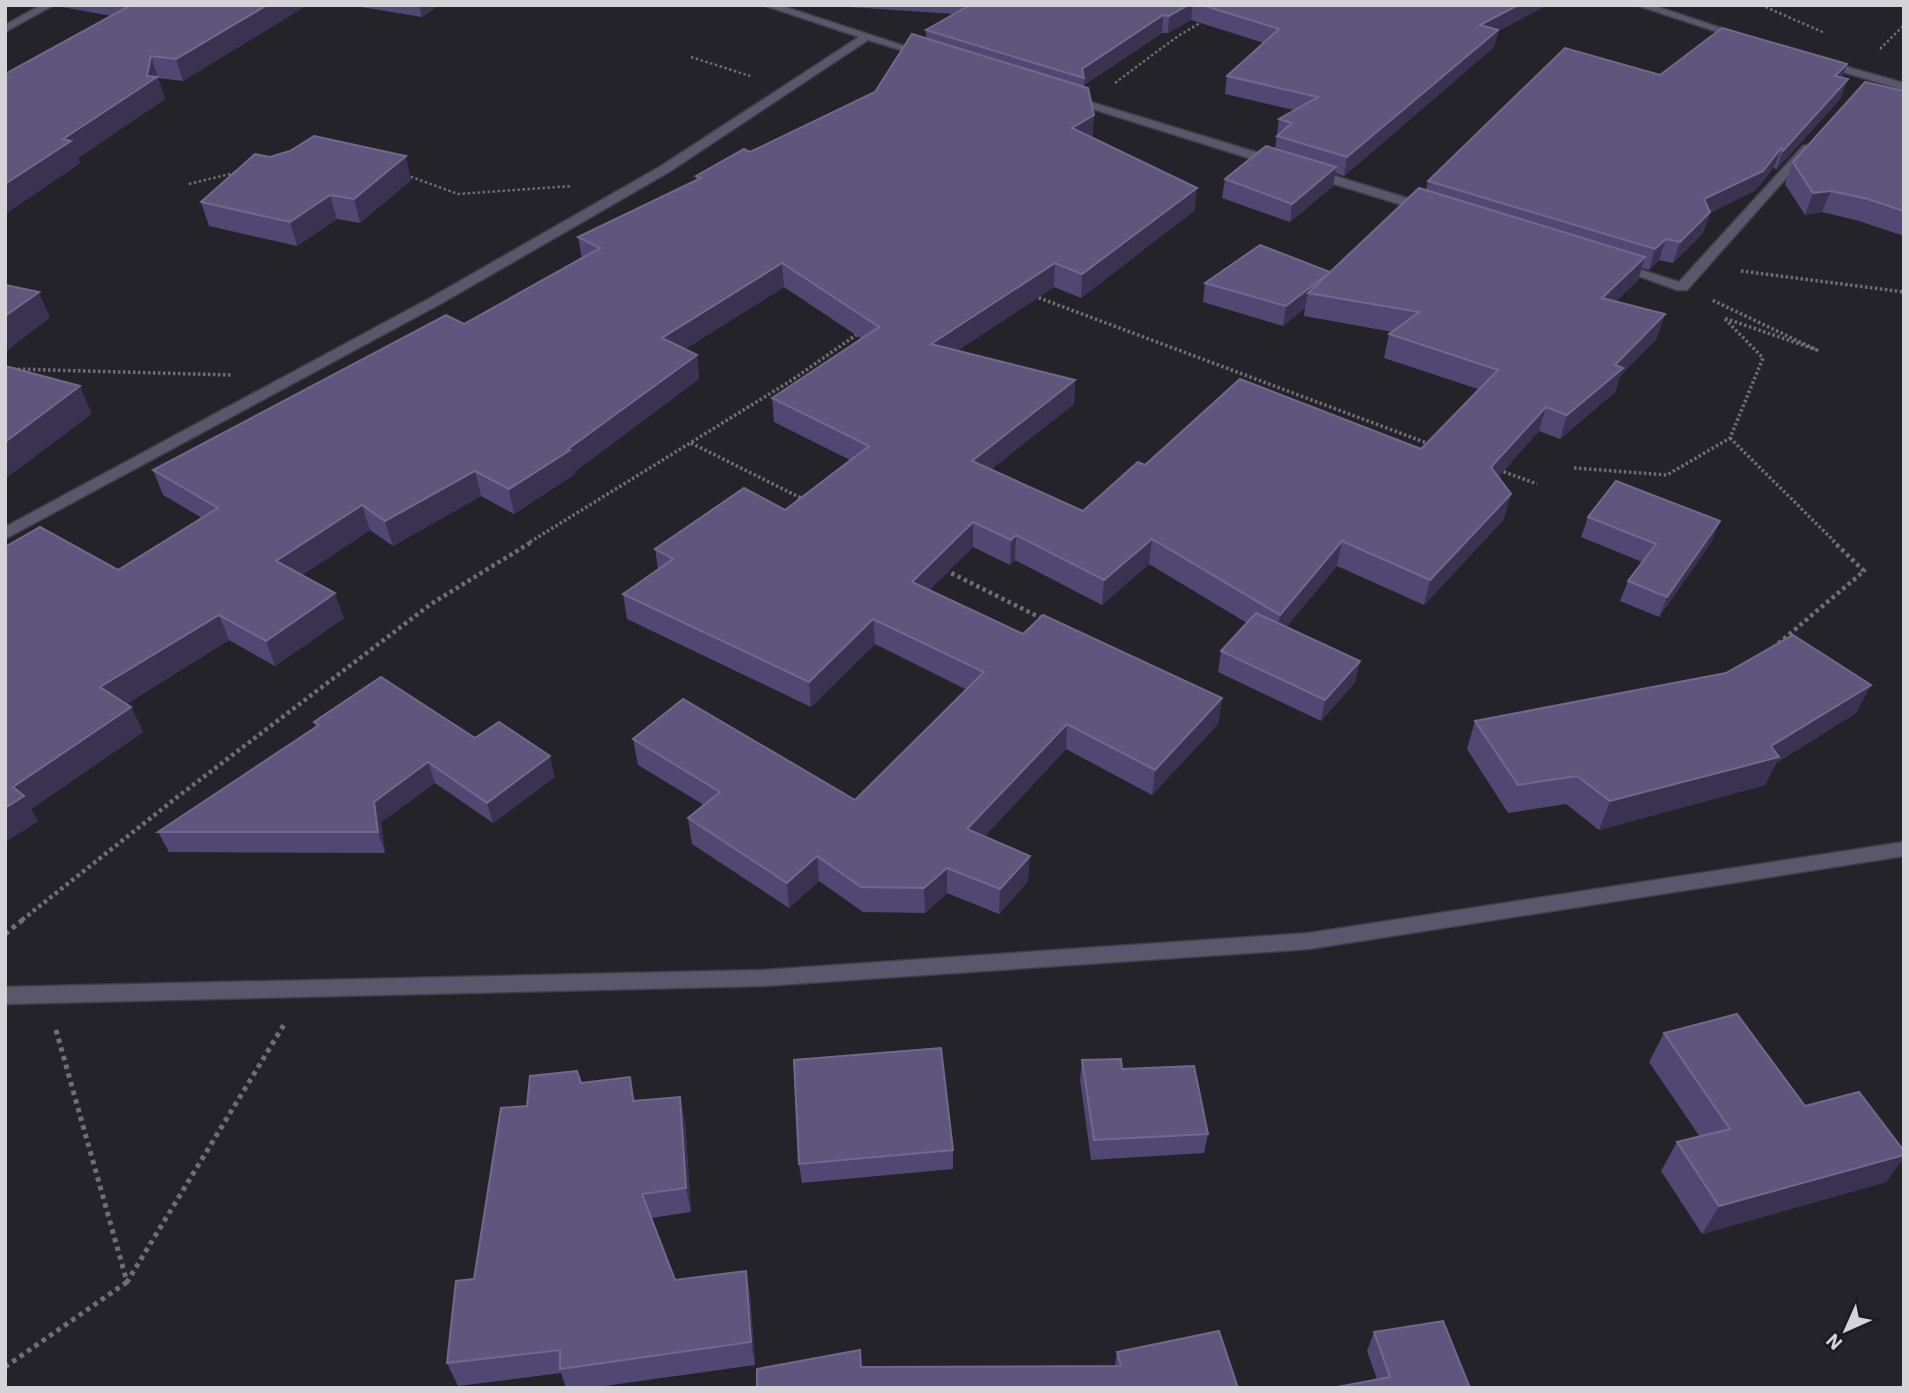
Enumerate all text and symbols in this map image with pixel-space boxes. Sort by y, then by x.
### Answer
north arrow [1811,1295,1881,1365]
text: N [1821,1329,1847,1355]

